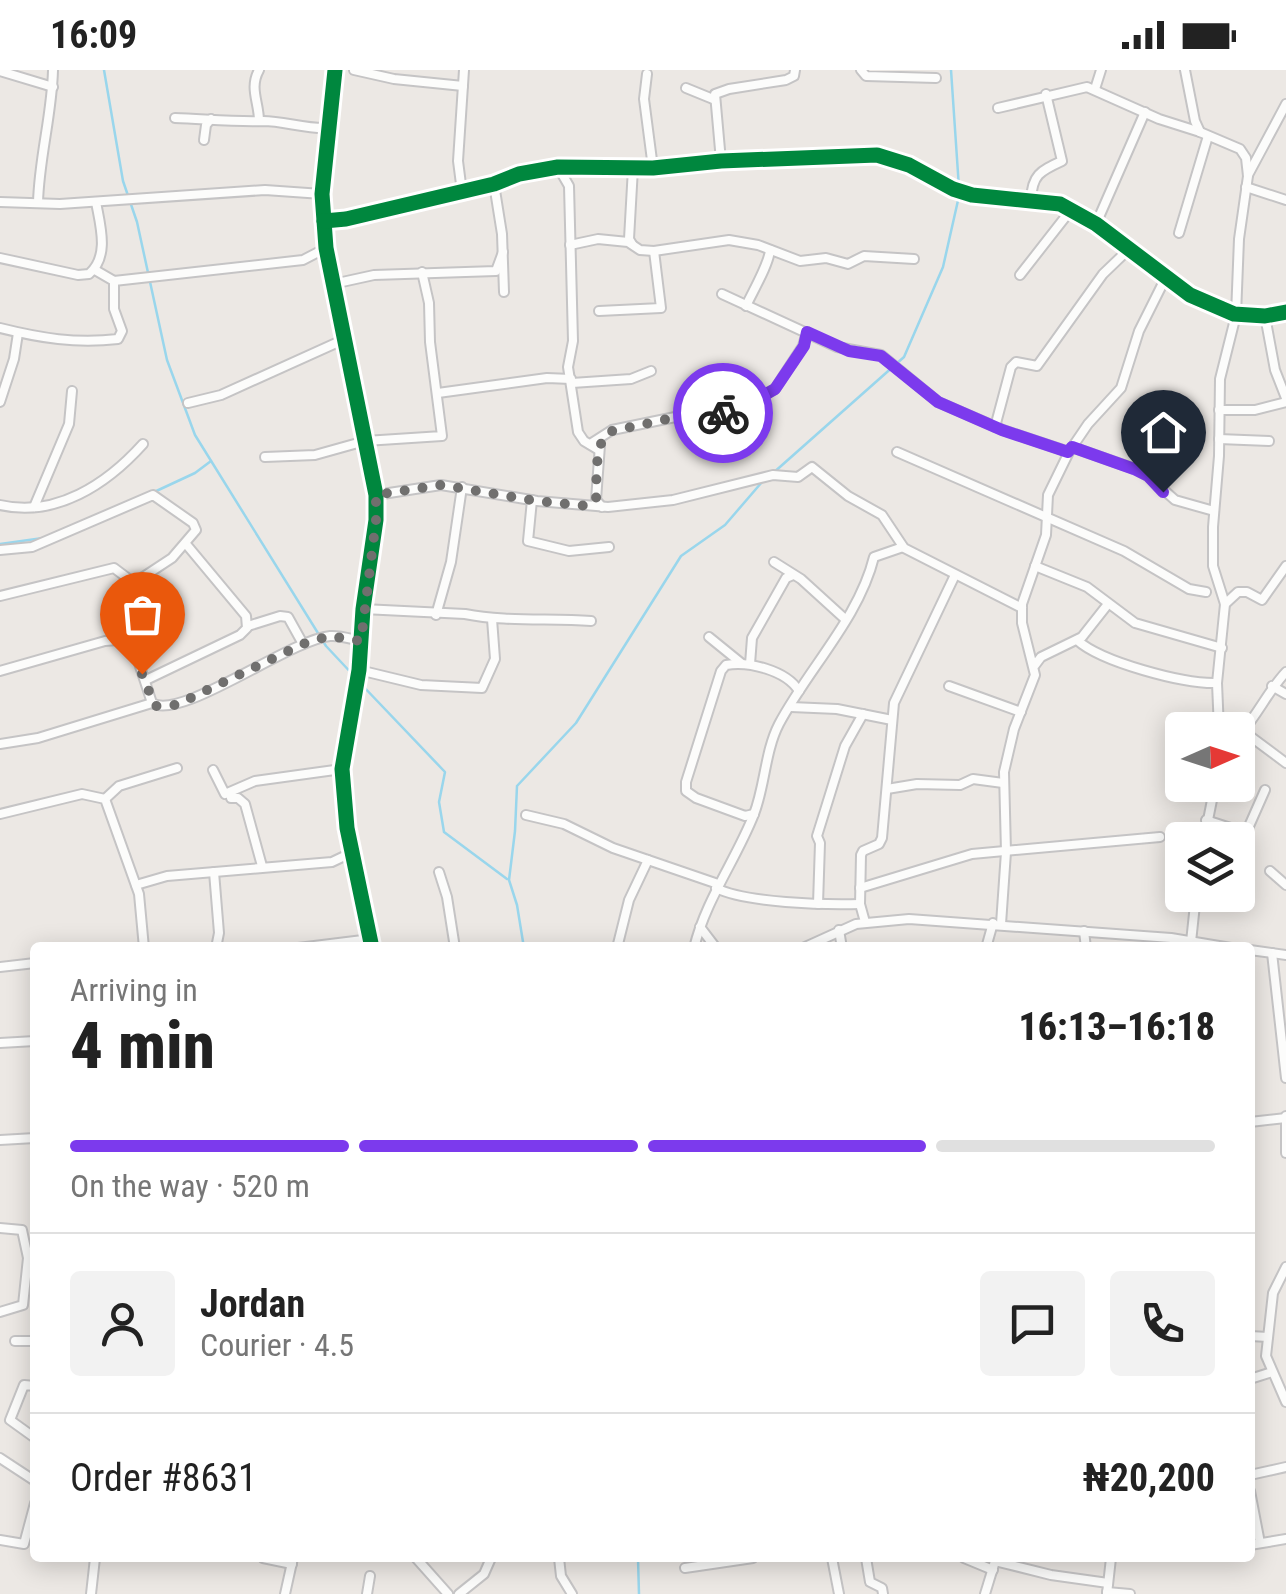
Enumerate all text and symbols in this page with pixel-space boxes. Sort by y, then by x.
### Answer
text: 16:09 [50,13,137,57]
courier [673,363,773,463]
icon: bike [696,386,751,441]
pin [1121,390,1206,493]
icon: home [1136,405,1191,460]
pin [100,572,185,675]
icon: bag [115,587,170,642]
north arrow [1165,712,1255,802]
map controls [1165,712,1255,912]
button: layers [1165,822,1255,912]
text: Arriving in [70,971,198,1009]
text: 16:13–16:18 [1018,1005,1215,1049]
text: 4 min [70,1008,215,1084]
text: On the way · 520 m [70,1167,310,1205]
button: person [70,1271,175,1376]
button: chat [980,1271,1085,1376]
button: phone [1110,1271,1215,1376]
text: Jordan [200,1282,305,1326]
text: Courier · 4.5 [200,1326,354,1364]
text: Order #8631 [70,1456,257,1500]
text: ₦20,200 [1083,1456,1215,1500]

